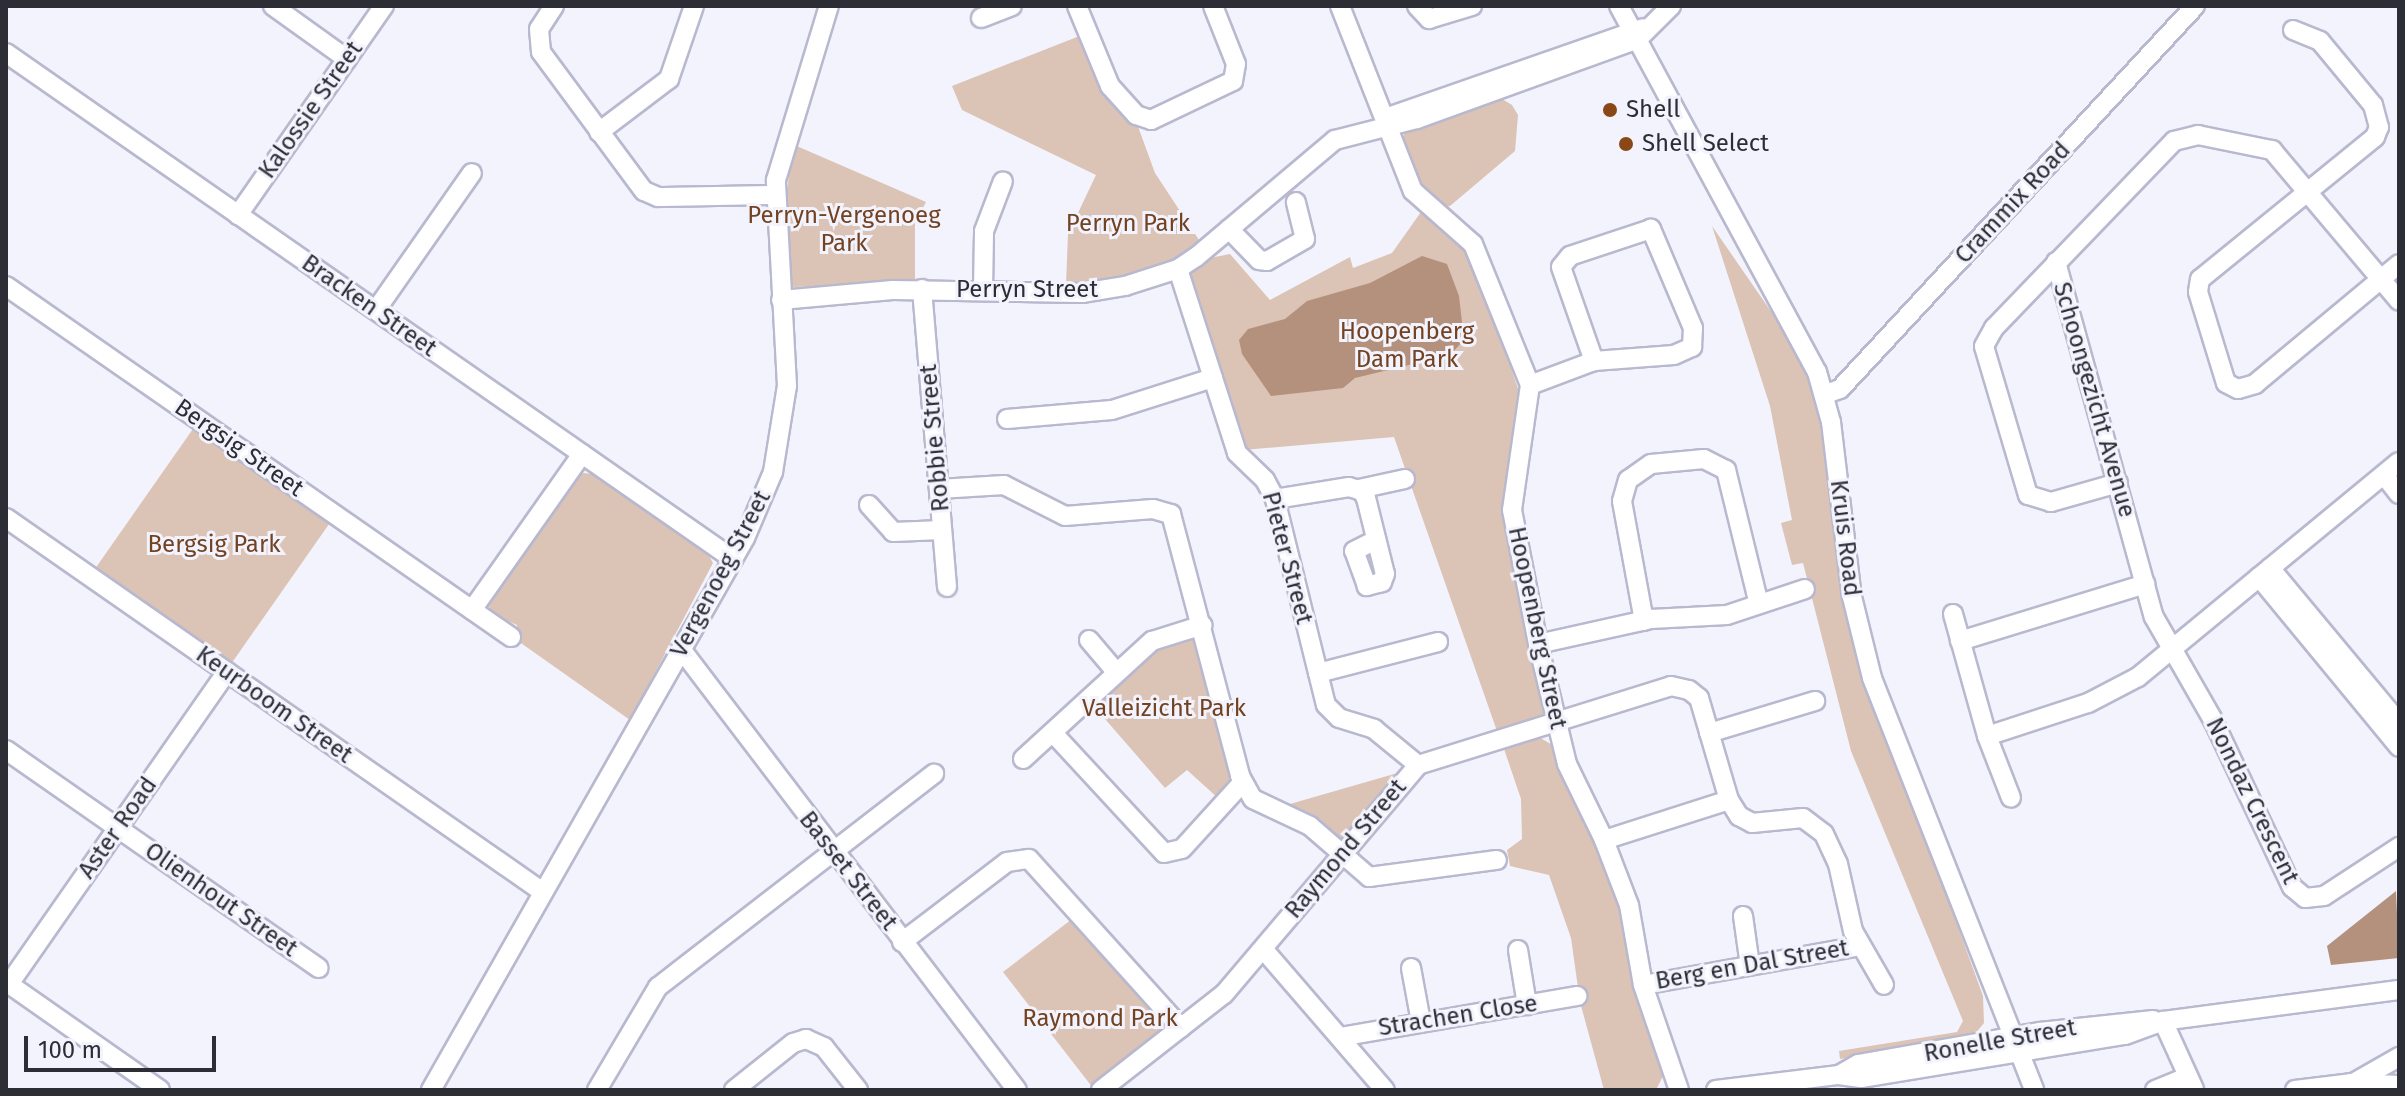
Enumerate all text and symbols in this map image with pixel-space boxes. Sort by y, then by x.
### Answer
street label: Kalossie Street [253,36,369,184]
place label: Shell [1626,96,1680,124]
marker: Shell [1601,101,1619,119]
place label: Shell Select [1642,130,1769,158]
marker: Shell Select [1617,135,1635,153]
street label: Crammix Road [1949,136,2077,270]
park label: Perryn-Vergenoeg Park [747,202,941,258]
park label: Perryn Park [1066,210,1190,238]
street label: Bracken Street [296,249,442,363]
street label: Perryn Street [956,276,1098,304]
street label: Schoongezicht Avenue [2047,279,2141,521]
park label: Hoopenberg Dam Park [1340,318,1474,374]
street label: Robbie Street [914,363,956,513]
street label: Bergsig Street [169,393,309,503]
street label: Kruis Road [1824,478,1866,598]
street label: Vergenoeg Street [665,486,777,662]
street label: Pieter Street [1256,489,1318,627]
street label: Hoopenberg Street [1502,524,1572,732]
park label: Bergsig Park [148,531,280,559]
street label: Keurboom Street [190,640,358,770]
park label: Valleizicht Park [1082,695,1246,723]
street label: Nondaz Crescent [2199,713,2305,889]
street label: Aster Road [73,772,163,884]
street label: Raymond Street [1279,773,1413,925]
street label: Basset Street [793,806,903,936]
street label: Olienhout Street [139,837,303,963]
street label: Berg en Dal Street [1653,934,1851,996]
street label: Strachen Close [1376,989,1540,1043]
park label: Raymond Park [1022,1005,1178,1033]
street label: Ronelle Street [1922,1013,2078,1069]
scale bar [28,1020,220,1070]
text: 100 m [38,1036,102,1064]

